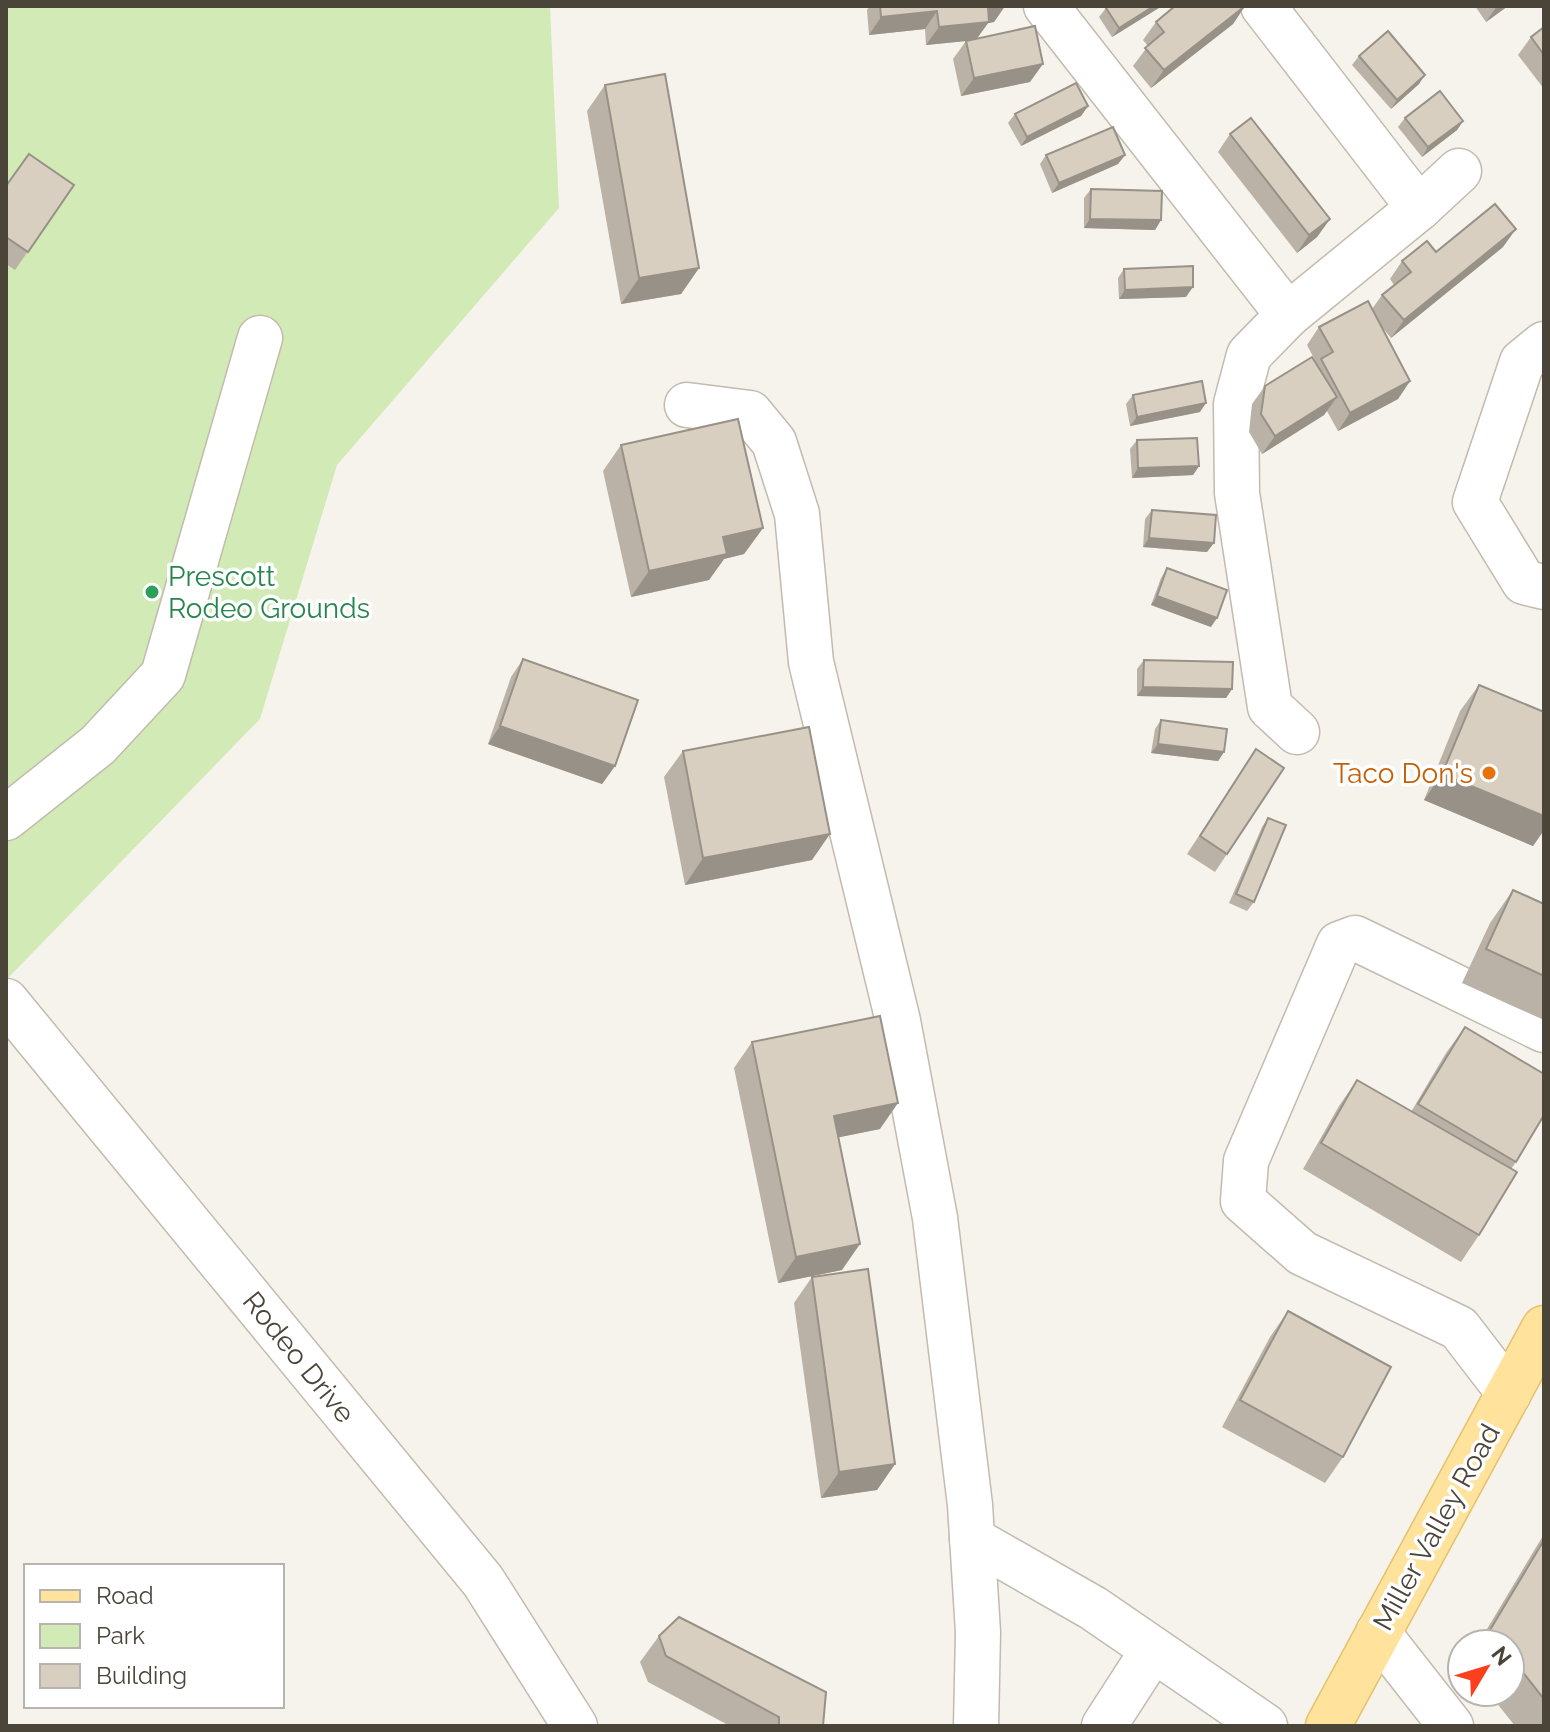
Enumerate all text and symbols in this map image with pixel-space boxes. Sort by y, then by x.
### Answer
place label: Prescott Rodeo Grounds [168,560,370,625]
marker: Prescott Rodeo Grounds [143,583,161,601]
place label: Taco Don's [1333,757,1473,790]
marker: Taco Don's [1480,764,1498,782]
street label: Rodeo Drive [236,1285,361,1429]
street label: Miller Valley Road [1366,1418,1507,1636]
legend [24,1564,284,1708]
text: Road [96,1581,154,1610]
text: Park [96,1621,145,1650]
north arrow [1446,1628,1526,1708]
text: N [1486,1641,1517,1670]
text: Building [96,1661,187,1690]

